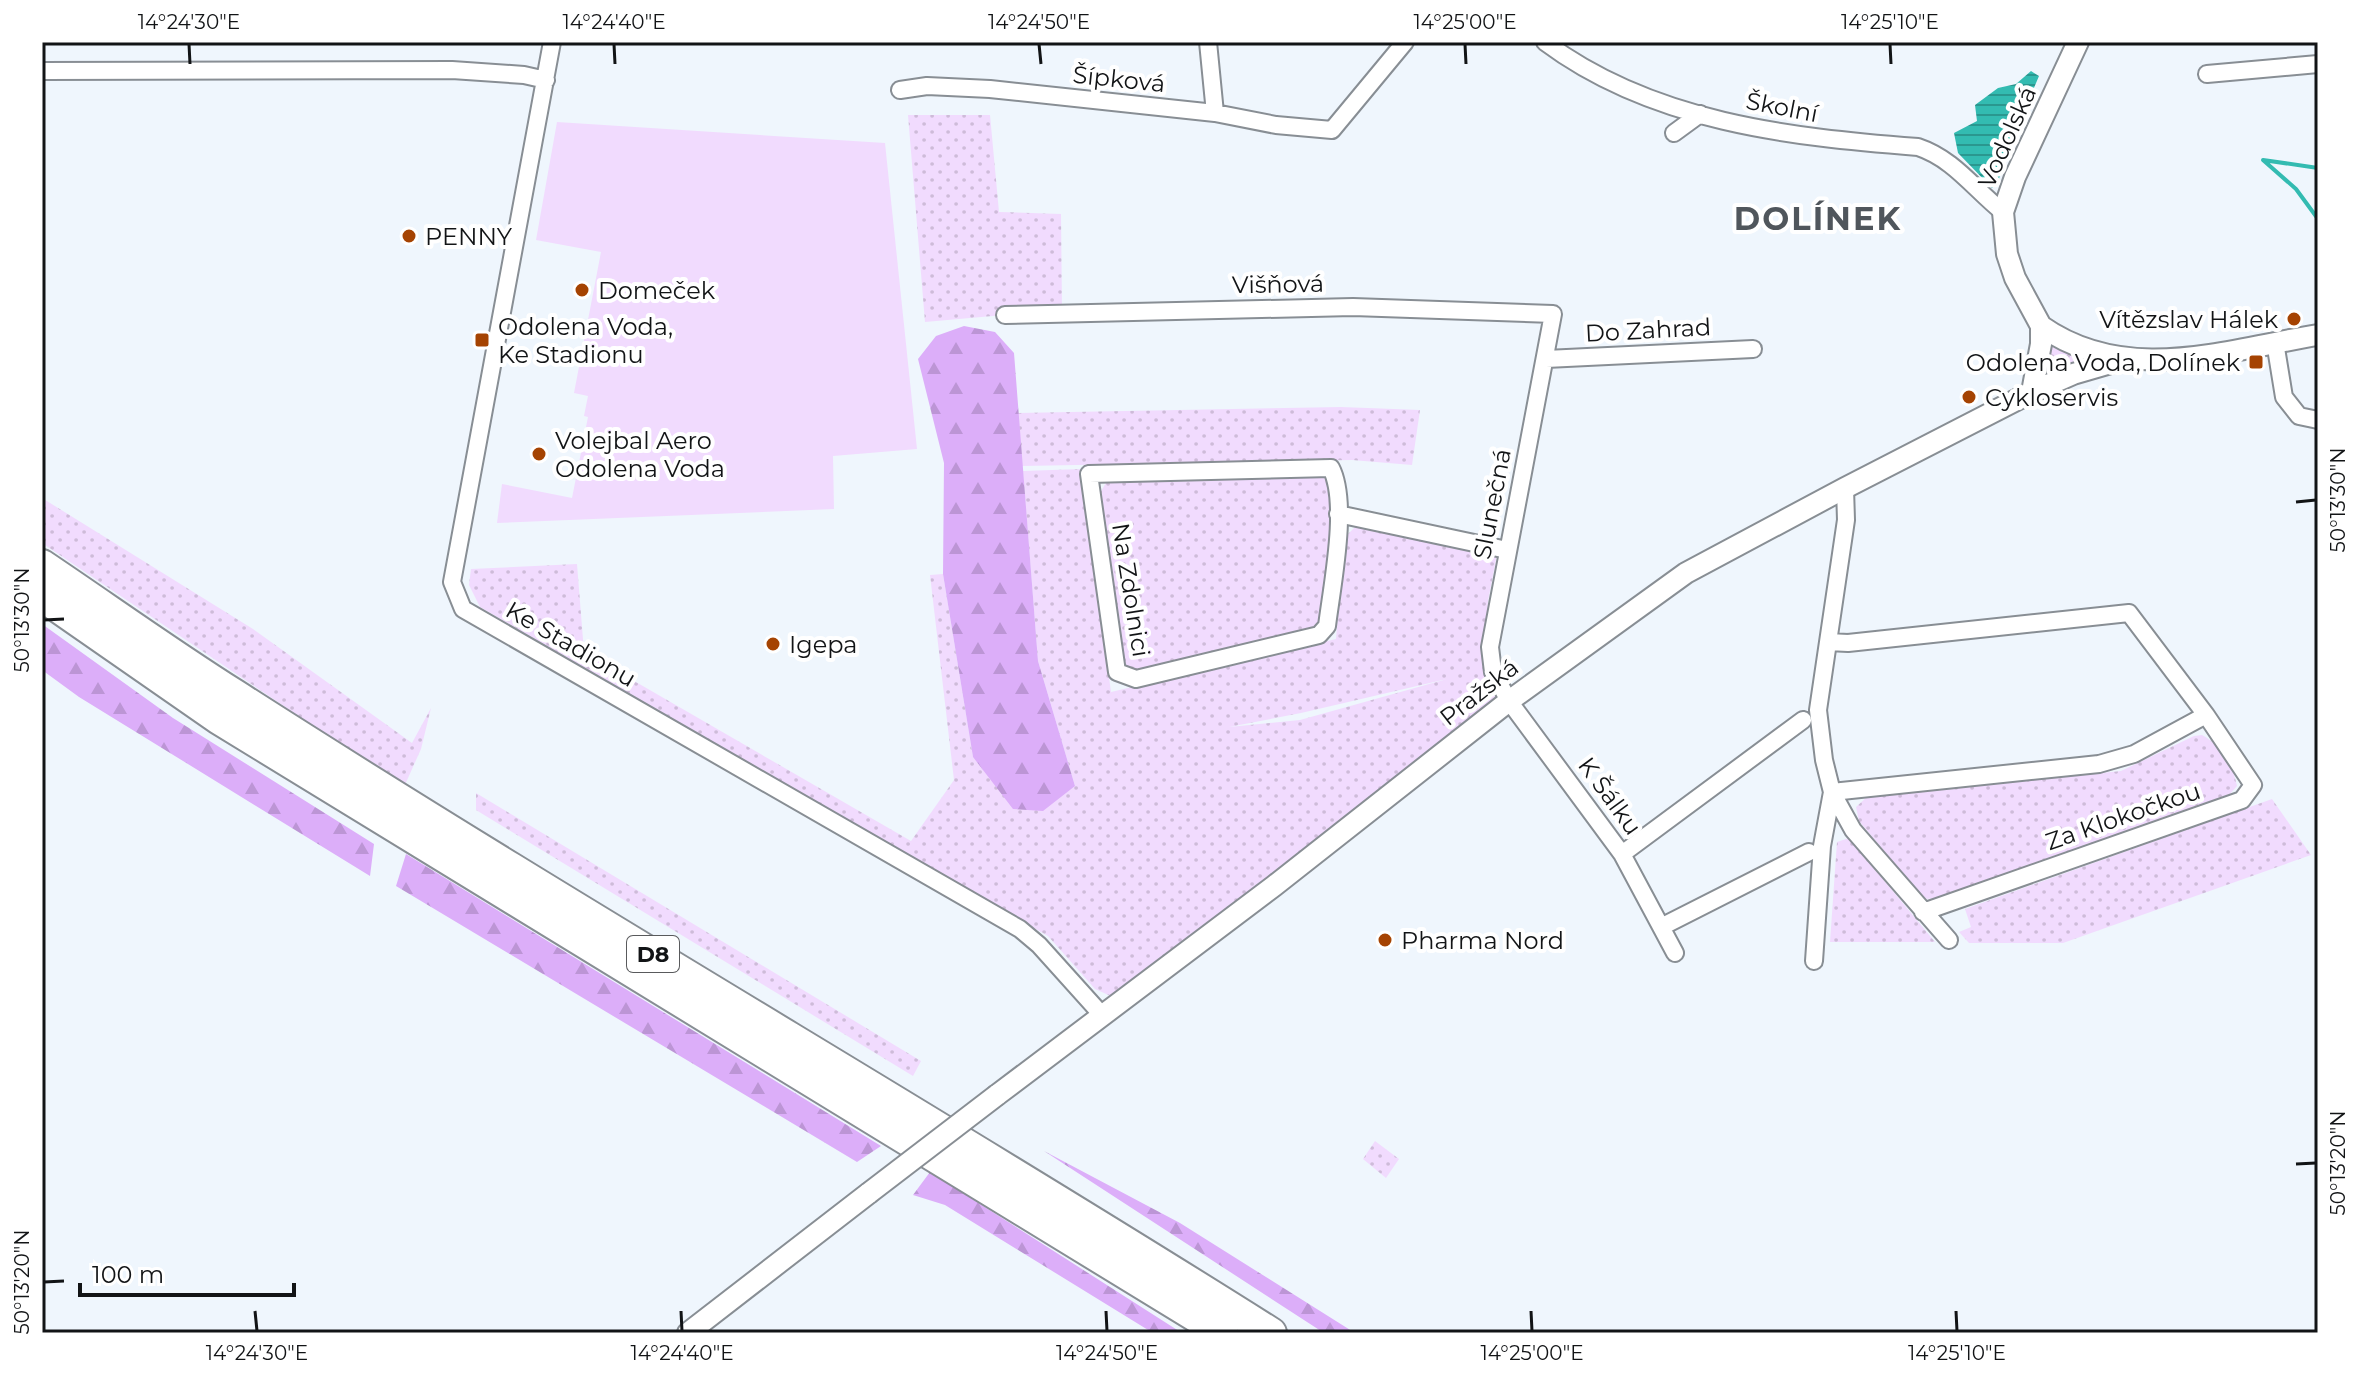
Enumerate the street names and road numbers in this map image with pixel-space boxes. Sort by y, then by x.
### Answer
street label: Šípková [1071,60,1167,98]
street label: Vodolská [1972,82,2042,192]
street label: Školní [1744,86,1822,128]
street label: Višňová [1232,269,1324,299]
street label: Do Zahrad [1584,312,1712,348]
street label: Slunečná [1467,446,1517,562]
street label: Na Zdolnici [1106,521,1156,659]
street label: Ke Stadionu [501,595,641,693]
street label: Pražská [1434,652,1524,732]
street label: K Šálku [1572,751,1648,841]
street label: Za Klokočkou [2042,776,2204,856]
road number: D8 [627,936,679,972]

